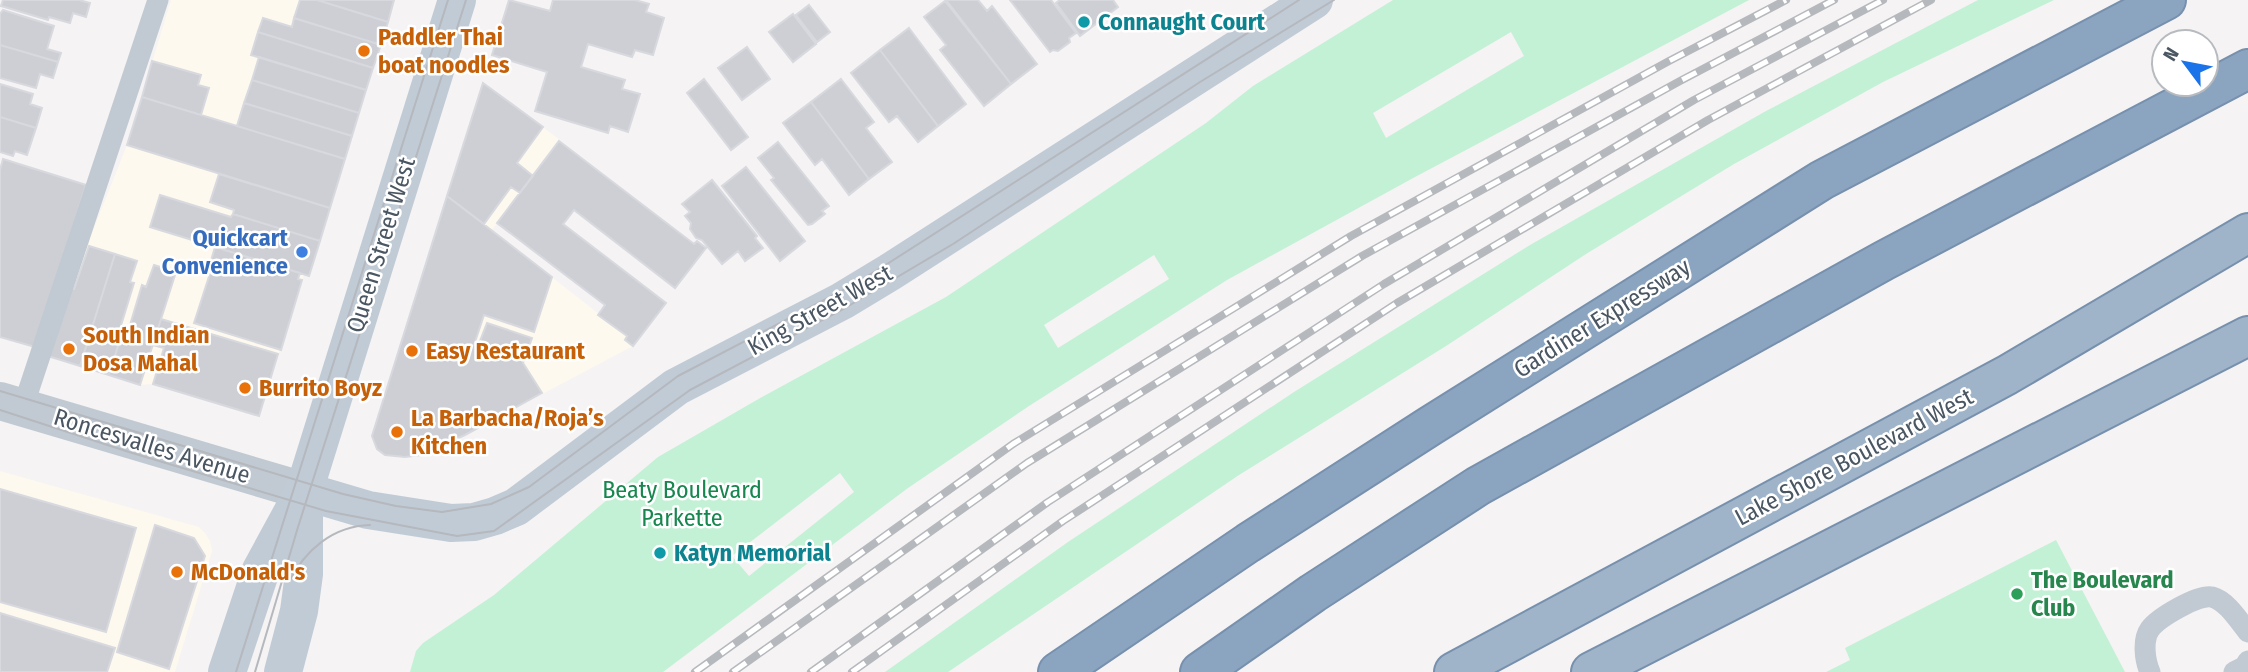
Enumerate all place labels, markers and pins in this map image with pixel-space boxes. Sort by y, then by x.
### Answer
place label: Connaught Court [1098,8,1266,36]
marker: Connaught Court [1076,14,1092,30]
place label: Paddler Thai boat noodles [378,23,510,79]
marker: Paddler Thai boat noodles [356,43,372,59]
place label: Quickcart Convenience [162,224,289,280]
marker: Quickcart Convenience [294,244,310,260]
place label: South Indian Dosa Mahal [83,321,210,377]
place label: Easy Restaurant [426,337,586,365]
marker: South Indian Dosa Mahal [61,341,77,357]
marker: Easy Restaurant [404,343,420,359]
place label: Burrito Boyz [259,374,382,402]
marker: Burrito Boyz [237,380,253,396]
place label: La Barbacha/Roja’s Kitchen [411,404,604,460]
marker: La Barbacha/Roja’s Kitchen [389,424,405,440]
place label: Katyn Memorial [674,539,831,567]
marker: Katyn Memorial [652,545,668,561]
place label: McDonald's [191,558,306,586]
marker: McDonald's [169,564,185,580]
place label: The Boulevard Club [2031,566,2174,622]
marker: The Boulevard Club [2009,586,2025,602]

